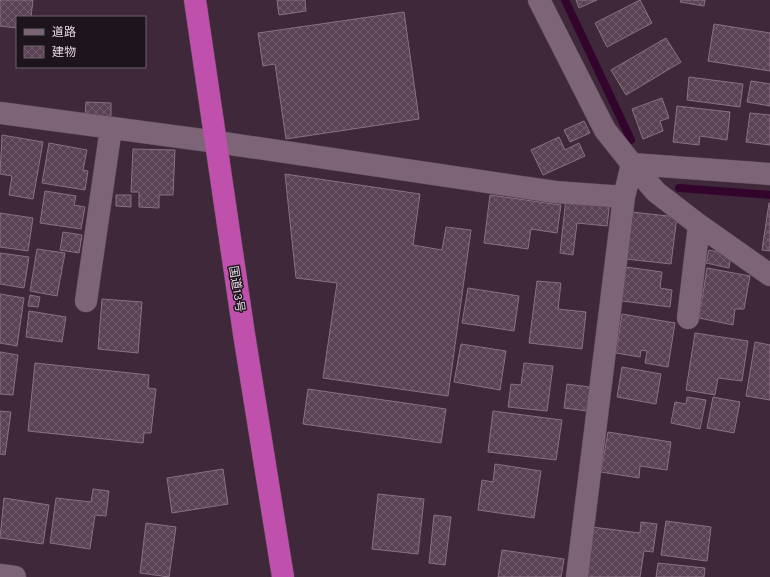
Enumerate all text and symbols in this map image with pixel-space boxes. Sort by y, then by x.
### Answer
legend [16,16,146,68]
text: 道路 [52,25,76,39]
text: 建物 [52,45,76,59]
street label: 国道13号 [226,265,248,313]

